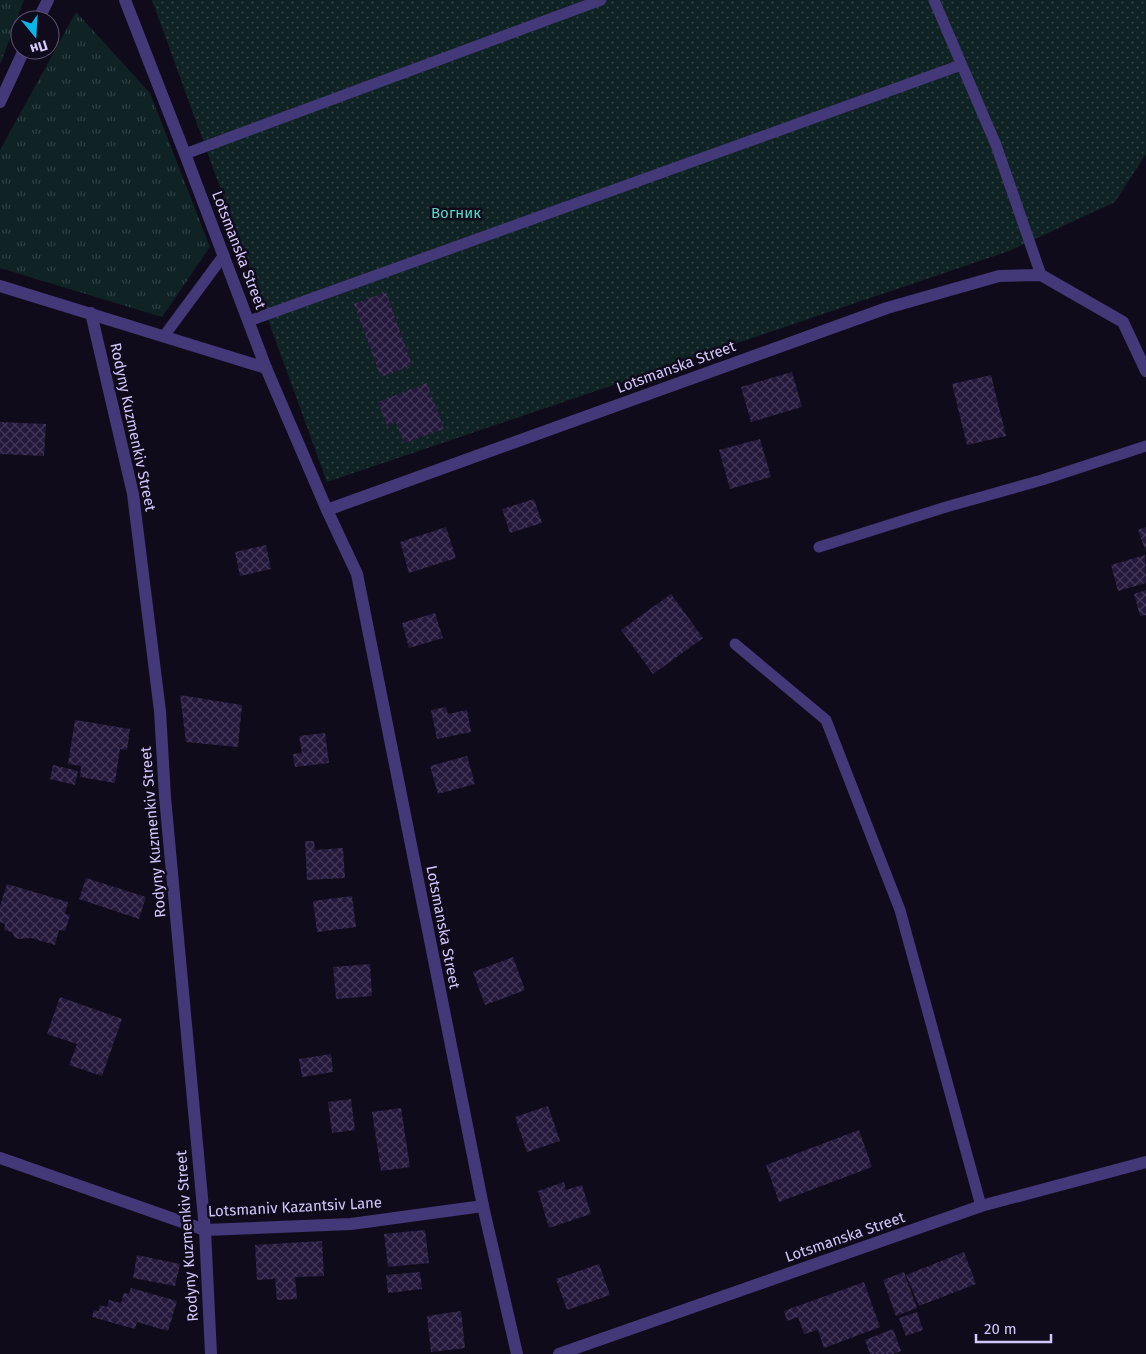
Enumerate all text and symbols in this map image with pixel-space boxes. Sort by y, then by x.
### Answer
north arrow [10,10,60,60]
text: Пн [28,36,50,58]
street label: Lotsmanska Street [208,188,270,312]
park label: Вогник [431,204,481,222]
street label: Lotsmanska Street [614,337,739,397]
street label: Rodyny Kuzmenkiv Street [106,341,160,513]
street label: Rodyny Kuzmenkiv Street [136,745,169,918]
street label: Lotsmanska Street [422,864,464,991]
street label: Rodyny Kuzmenkiv Street [172,1149,202,1322]
street label: Lotsmaniv Kazantsiv Lane [207,1193,383,1221]
street label: Lotsmanska Street [783,1208,908,1266]
scale bar [976,1312,1051,1344]
text: 20 m [984,1320,1017,1338]

